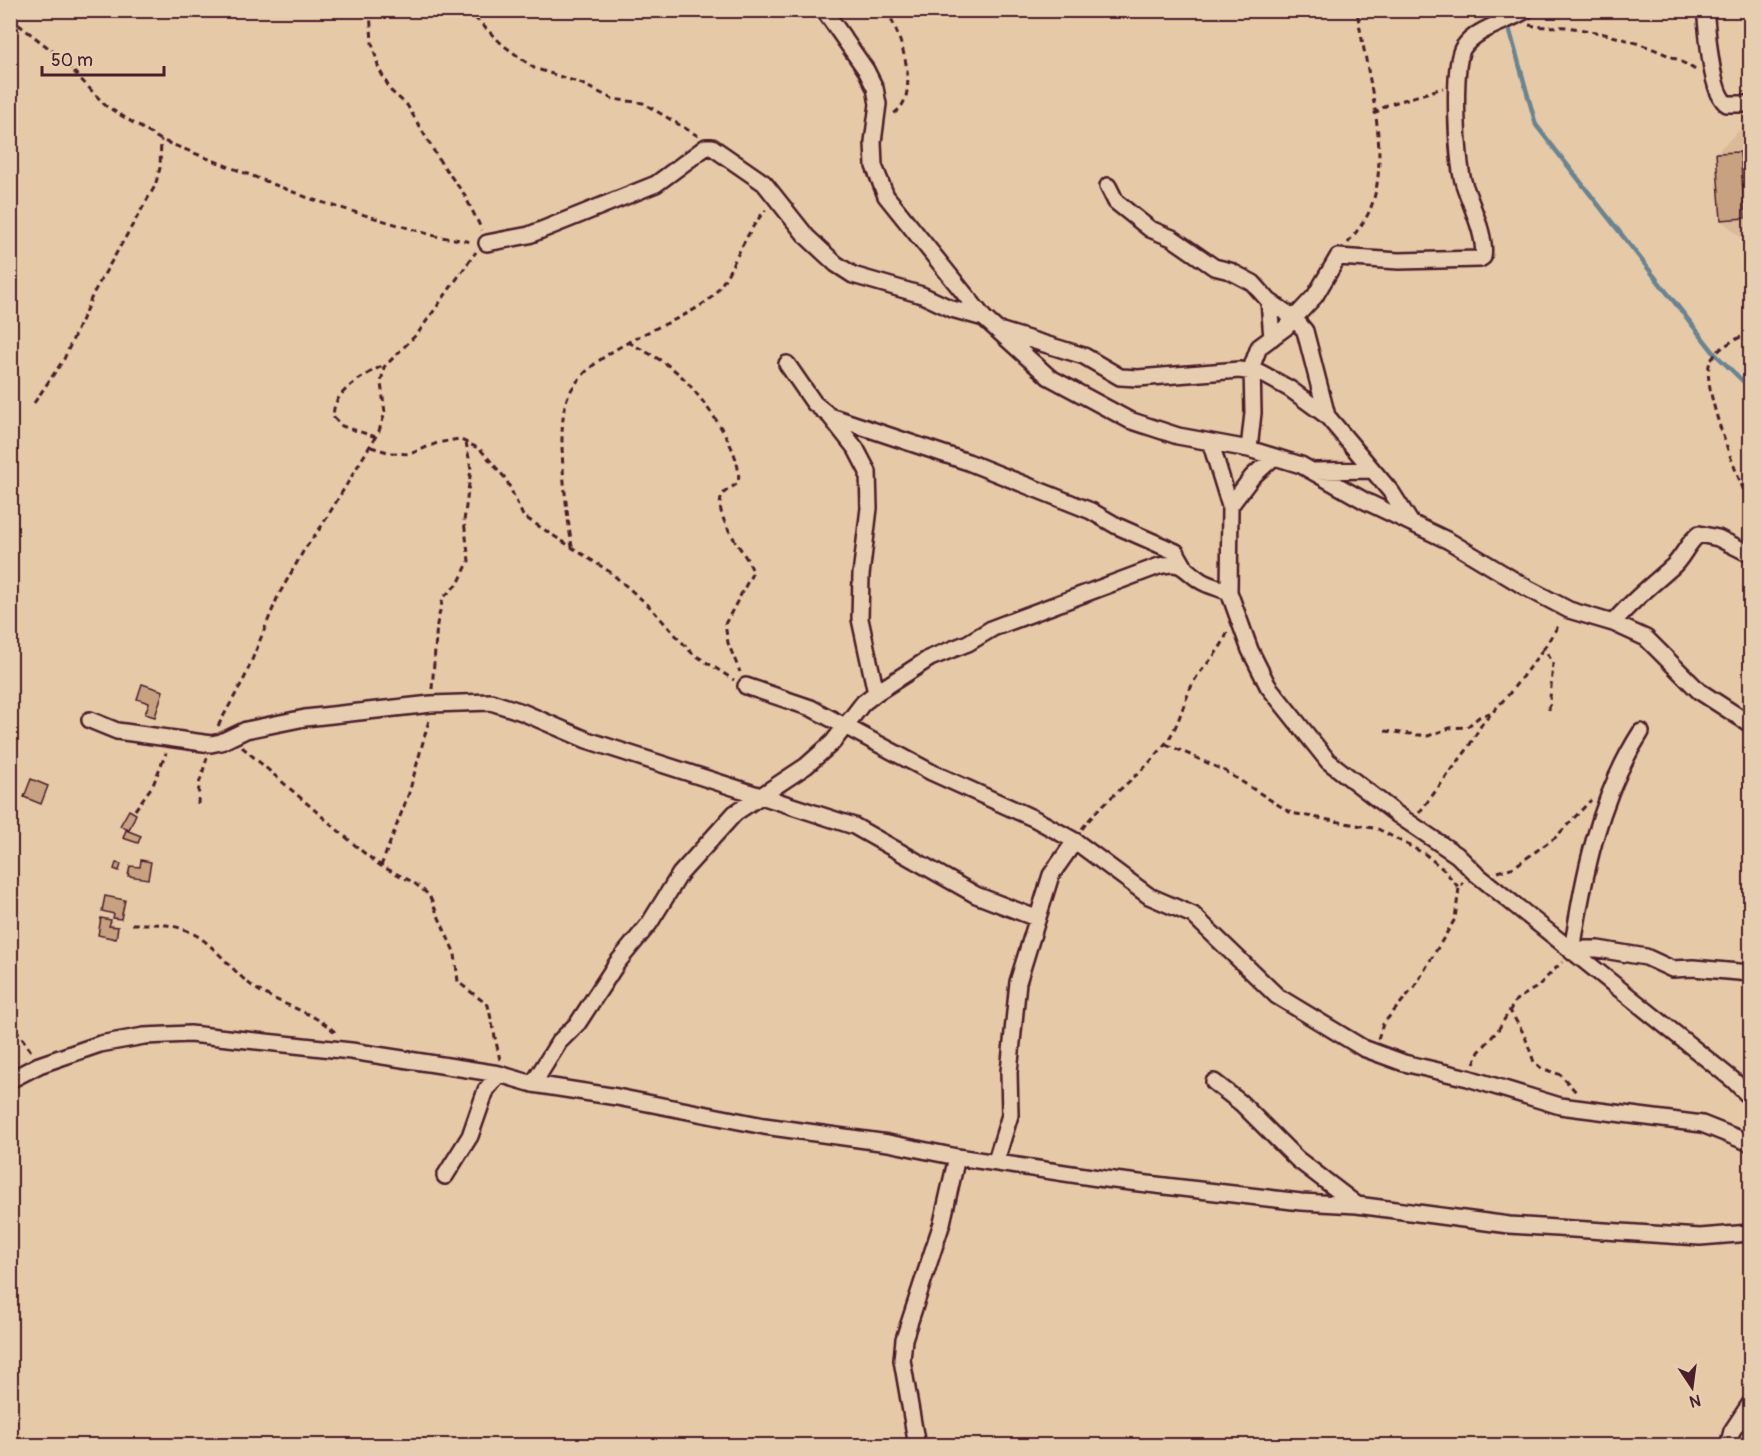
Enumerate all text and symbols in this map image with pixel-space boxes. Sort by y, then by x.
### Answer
scale bar [42,39,164,77]
text: 50 m [51,49,93,72]
north arrow [1662,1357,1722,1417]
text: N [1687,1390,1703,1412]

